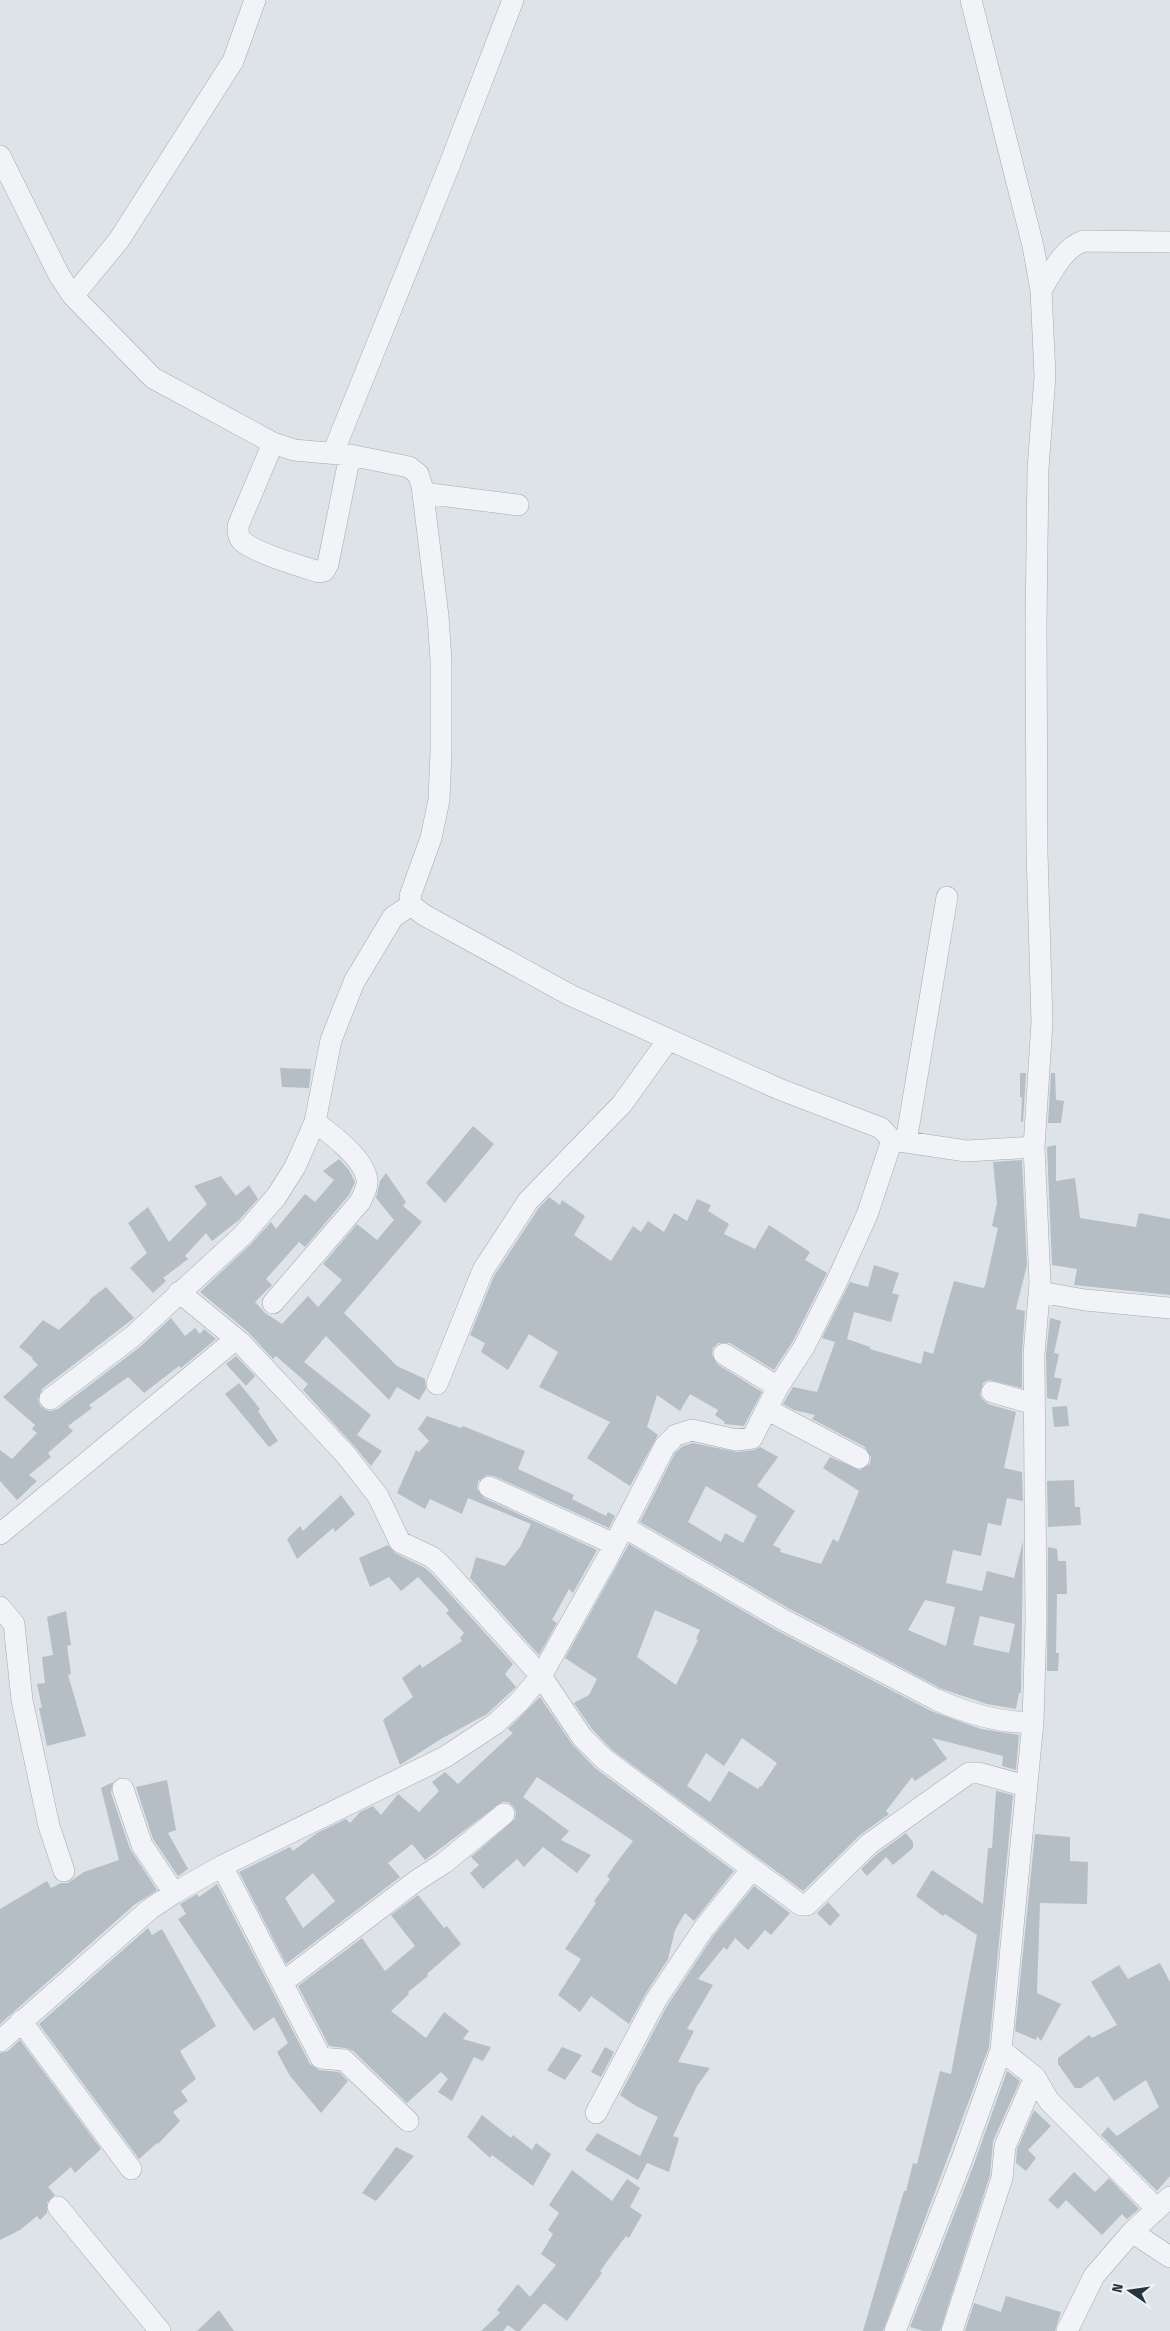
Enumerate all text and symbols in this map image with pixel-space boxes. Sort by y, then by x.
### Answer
north arrow [1105,2266,1155,2316]
text: N [1109,2282,1127,2294]

